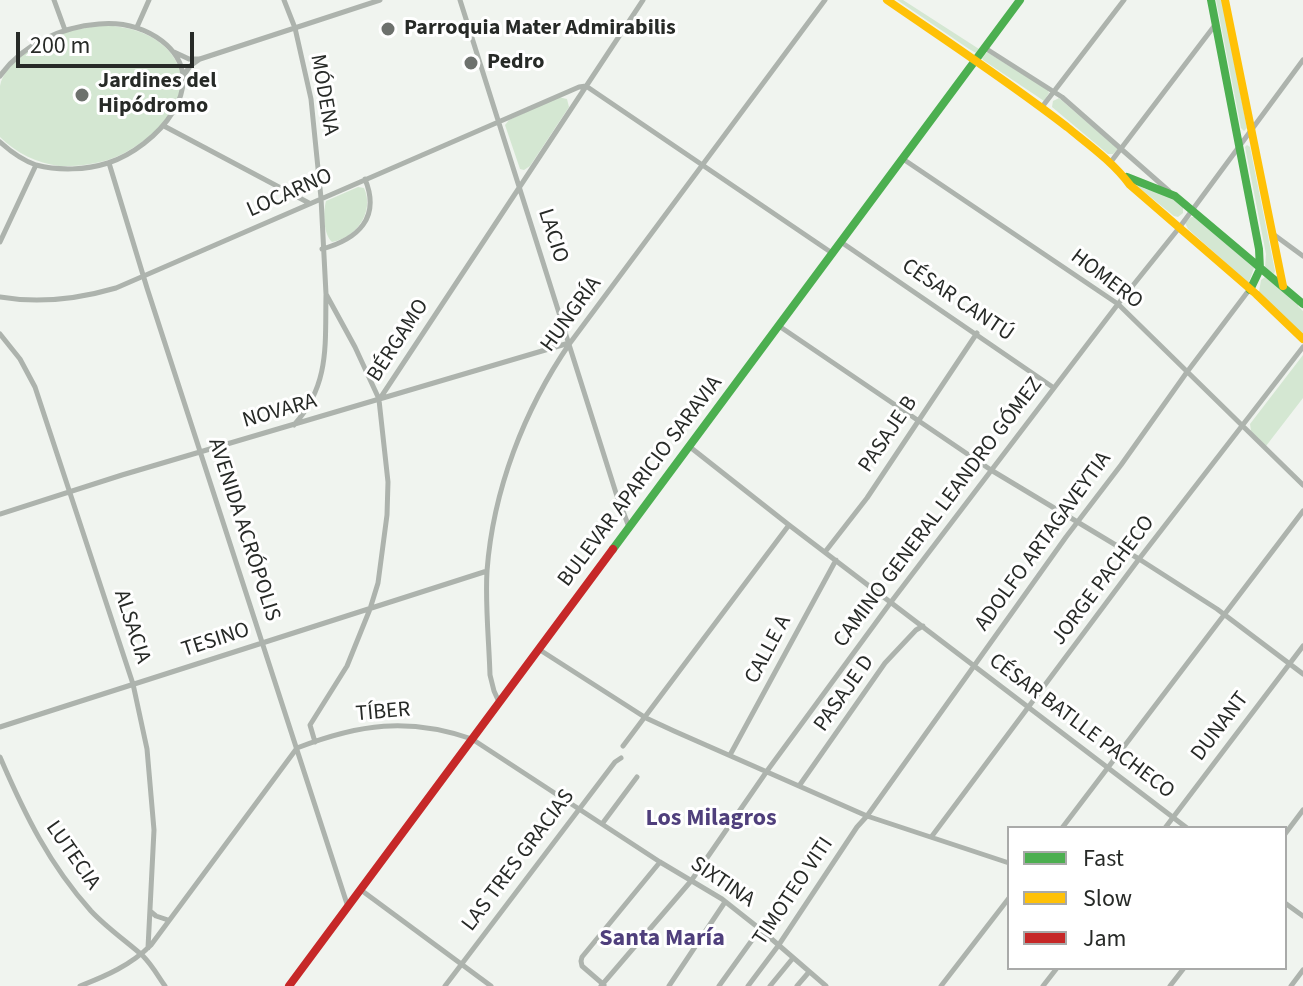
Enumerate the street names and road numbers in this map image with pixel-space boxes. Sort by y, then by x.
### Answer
street label: MÓDENA [303,52,343,138]
street label: LOCARNO [243,164,337,224]
street label: LACIO [531,206,573,266]
street label: HOMERO [1065,244,1147,316]
street label: CÉSAR CANTÚ [896,254,1018,348]
street label: HUNGRÍA [536,272,608,358]
street label: BÉRGAMO [363,295,435,387]
street label: BULEVAR APARICIO SARAVIA [553,371,729,593]
street label: CAMINO GENERAL LEANDRO GÓMEZ [829,373,1049,653]
street label: NOVARA [240,389,320,435]
street label: PASAJE B [854,392,924,478]
street label: AVENIDA ACRÓPOLIS [201,435,285,625]
street label: ADOLFO ARTAGAVEYTIA [970,447,1118,637]
street label: JORGE PACHECO [1047,511,1161,651]
street label: ALSACIA [107,587,155,667]
street label: CALLE A [740,611,798,689]
street label: TESINO [179,618,253,664]
street label: CÉSAR BATLLE PACHECO [983,649,1179,805]
street label: PASAJE D [809,651,881,737]
street label: DUNANT [1186,687,1256,767]
street label: TÍBER [355,697,411,729]
street label: LAS TRES GRACIAS [457,785,581,937]
street label: LUTECIA [39,817,105,895]
street label: TIMOTEO VITI [748,833,840,951]
street label: SIXTINA [685,852,759,914]

